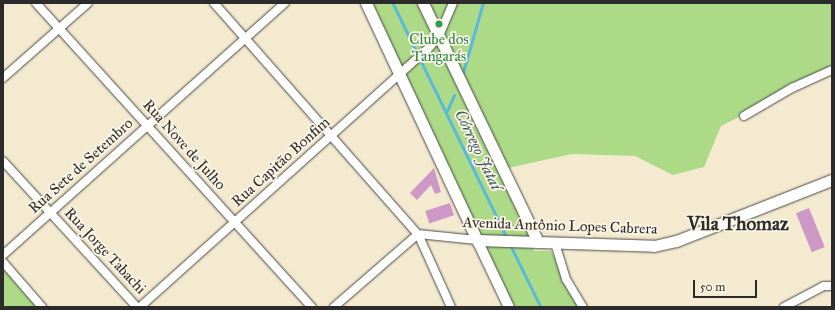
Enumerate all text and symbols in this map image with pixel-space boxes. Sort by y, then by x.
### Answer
marker: Clube dos Tangarás [434,19,444,29]
place label: Clube dos Tangarás [409,30,469,65]
street label: Rua Nove de Julho [139,96,229,194]
water label: Córrego Jataí [450,107,506,193]
street label: Rua Capitão Bonfim [228,113,334,211]
street label: Rua Sete de Setembro [25,114,137,218]
street label: Rua Jorge Tabachi [60,204,150,298]
district label: Vila Thomaz [687,213,789,235]
street label: Avenida Antônio Lopes Cabrera [462,214,658,238]
scale bar [695,272,759,298]
text: 50 m [700,280,725,294]

